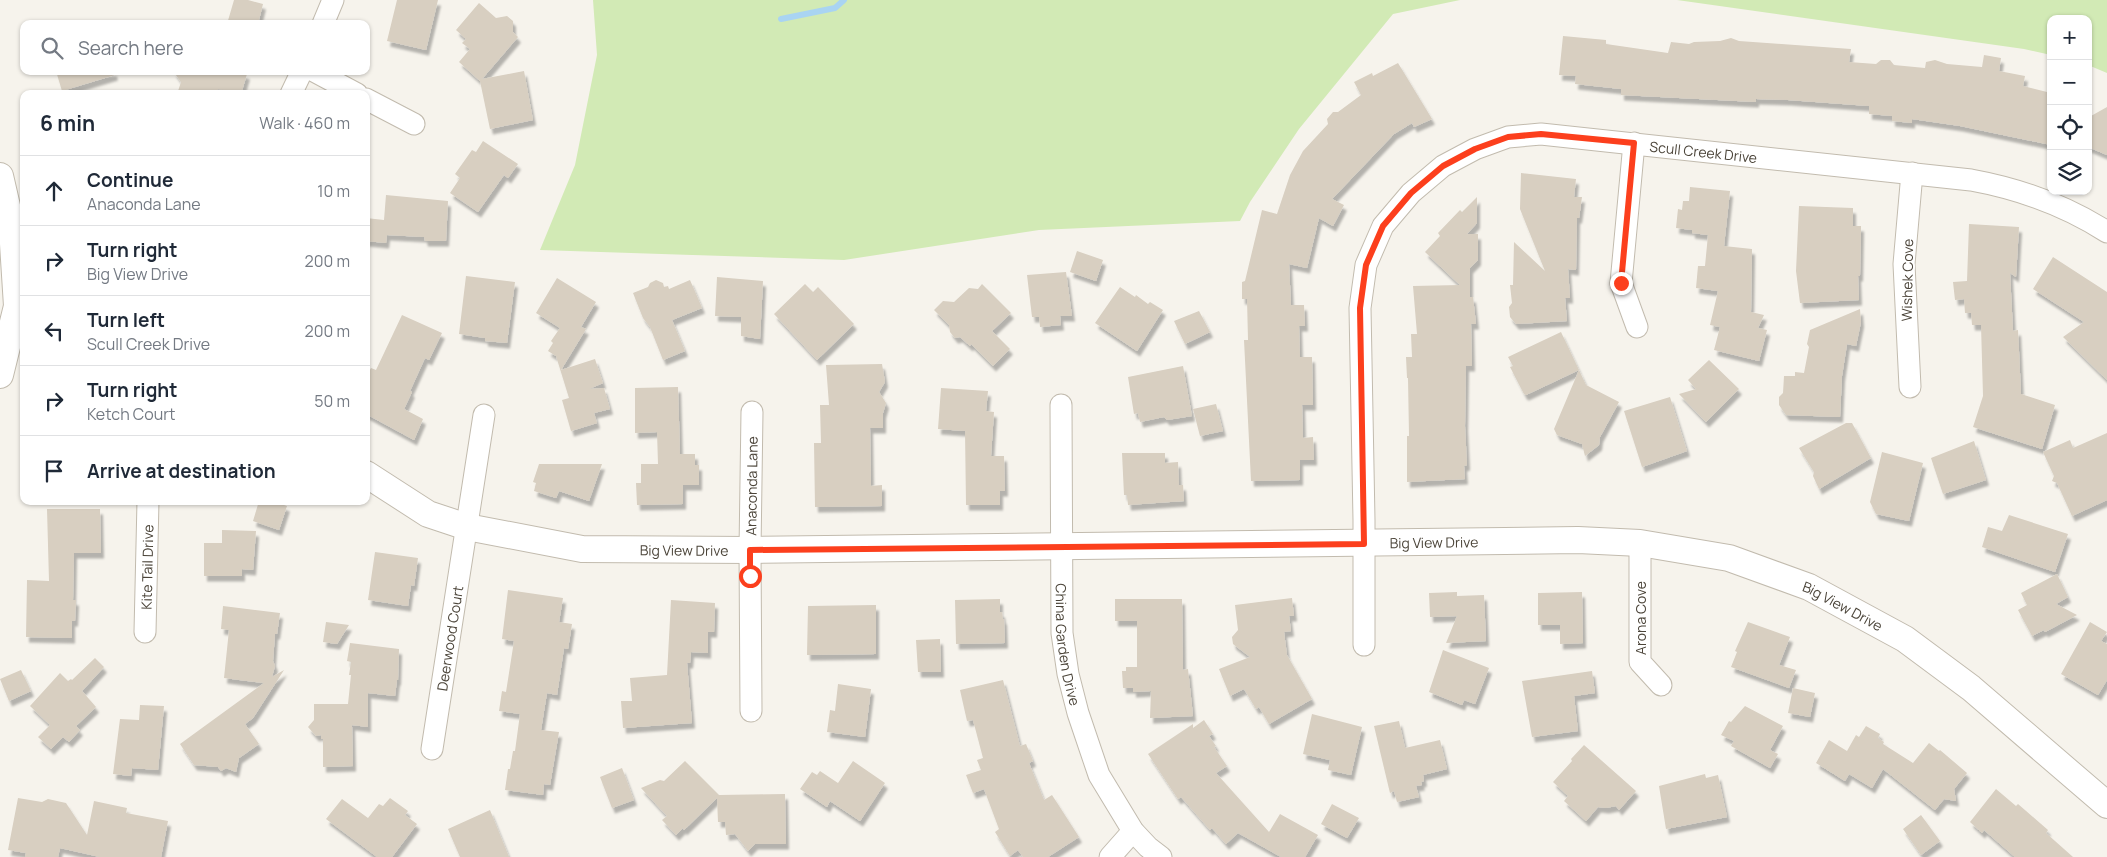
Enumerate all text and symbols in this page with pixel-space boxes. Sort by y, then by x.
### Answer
map controls [2047,15,2092,195]
button: + [2047,15,2092,60]
search box [20,20,370,75]
icon: search [38,34,66,62]
text: Search here [78,35,184,61]
button: − [2047,60,2092,105]
button: locate [2047,105,2092,150]
text: 6 min [40,109,95,137]
text: Walk · 460 m [259,112,350,134]
street label: Scull Creek Drive [1649,136,1758,167]
button: layers [2047,150,2092,195]
text: Continue [87,167,173,193]
icon: ahead [40,177,68,205]
text: 10 m [317,180,350,202]
text: Anaconda Lane [87,193,200,215]
text: Turn right [87,237,177,263]
street label: Wishek Cove [1897,238,1917,322]
icon: right [40,247,68,275]
text: 200 m [305,250,350,272]
text: Big View Drive [87,263,188,285]
route end [1610,272,1633,295]
text: Turn left [87,307,165,333]
icon: left [40,317,68,345]
text: 200 m [305,320,350,342]
text: Scull Creek Drive [87,333,210,355]
text: Turn right [87,377,177,403]
icon: right [40,387,68,415]
text: 50 m [314,390,350,412]
text: Ketch Court [87,403,175,425]
street label: Anaconda Lane [741,436,761,536]
icon: arrive [40,457,68,485]
text: Arrive at destination [87,458,276,484]
street label: Kite Tail Drive [136,524,157,610]
street label: Big View Drive [1390,532,1478,552]
street label: Big View Drive [640,540,728,559]
route start [739,565,762,588]
street label: Big View Drive [1800,576,1886,635]
street label: Arona Cove [1631,581,1650,655]
street label: China Garden Drive [1052,583,1085,708]
street label: Deerwood Court [432,584,467,692]

